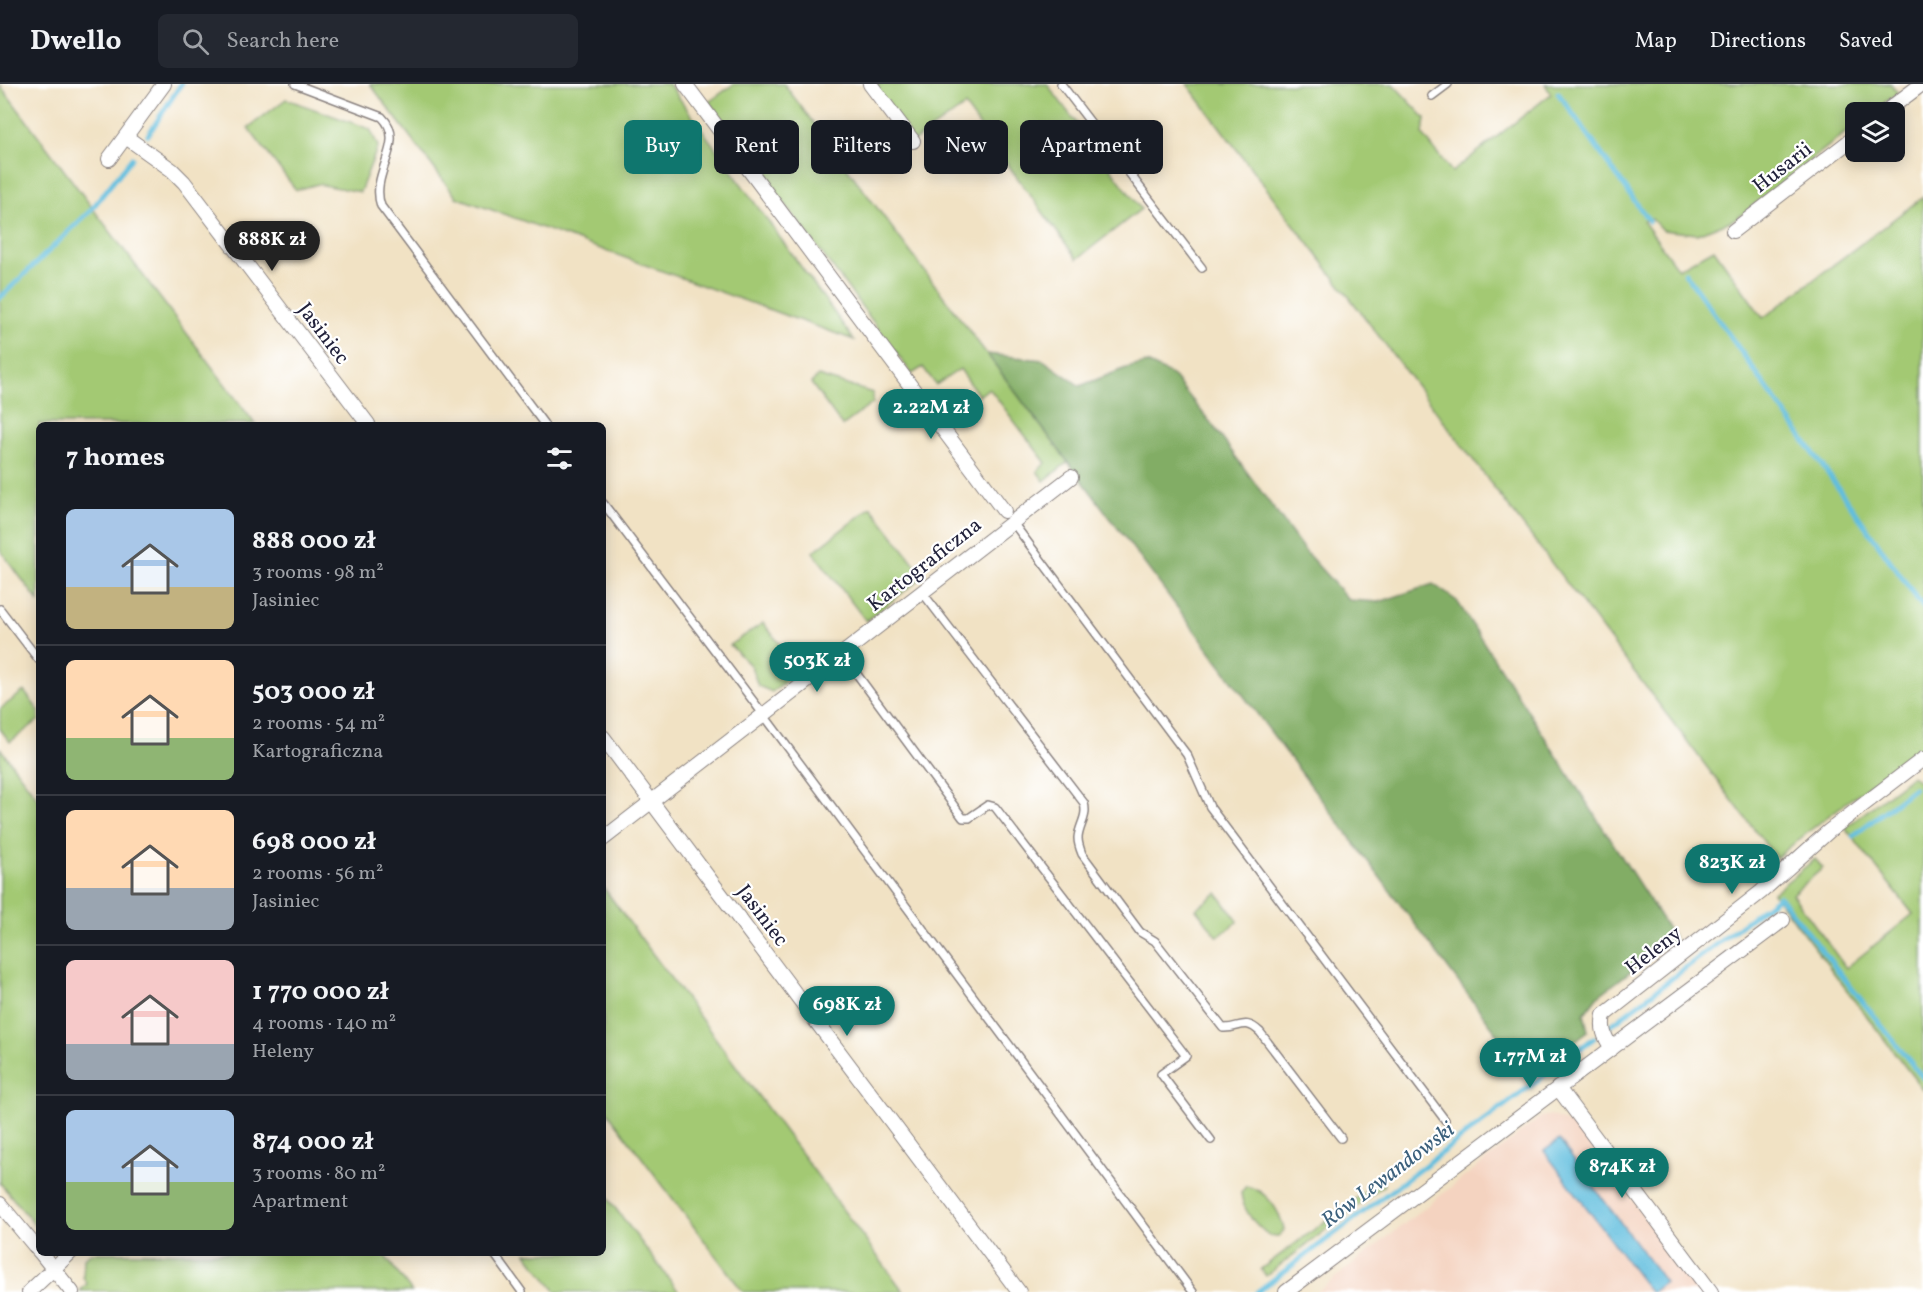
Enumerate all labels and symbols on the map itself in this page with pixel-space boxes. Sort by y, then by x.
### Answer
street label: Husarii [1747,136,1819,201]
pin: 888K zł [217,221,327,272]
street label: Jasiniec [290,297,356,371]
pin: 2.22M zł [869,389,993,440]
street label: Kartograficzna [862,511,988,619]
pin: 503K zł [762,642,872,693]
pin: 823K zł [1677,844,1787,895]
street label: Jasiniec [729,879,795,953]
street label: Heleny [1619,919,1689,983]
pin: 698K zł [792,986,902,1037]
pin: 1.77M zł [1468,1038,1592,1089]
water label: Rów Lewandowski [1315,1115,1462,1237]
pin: 874K zł [1567,1148,1677,1199]

